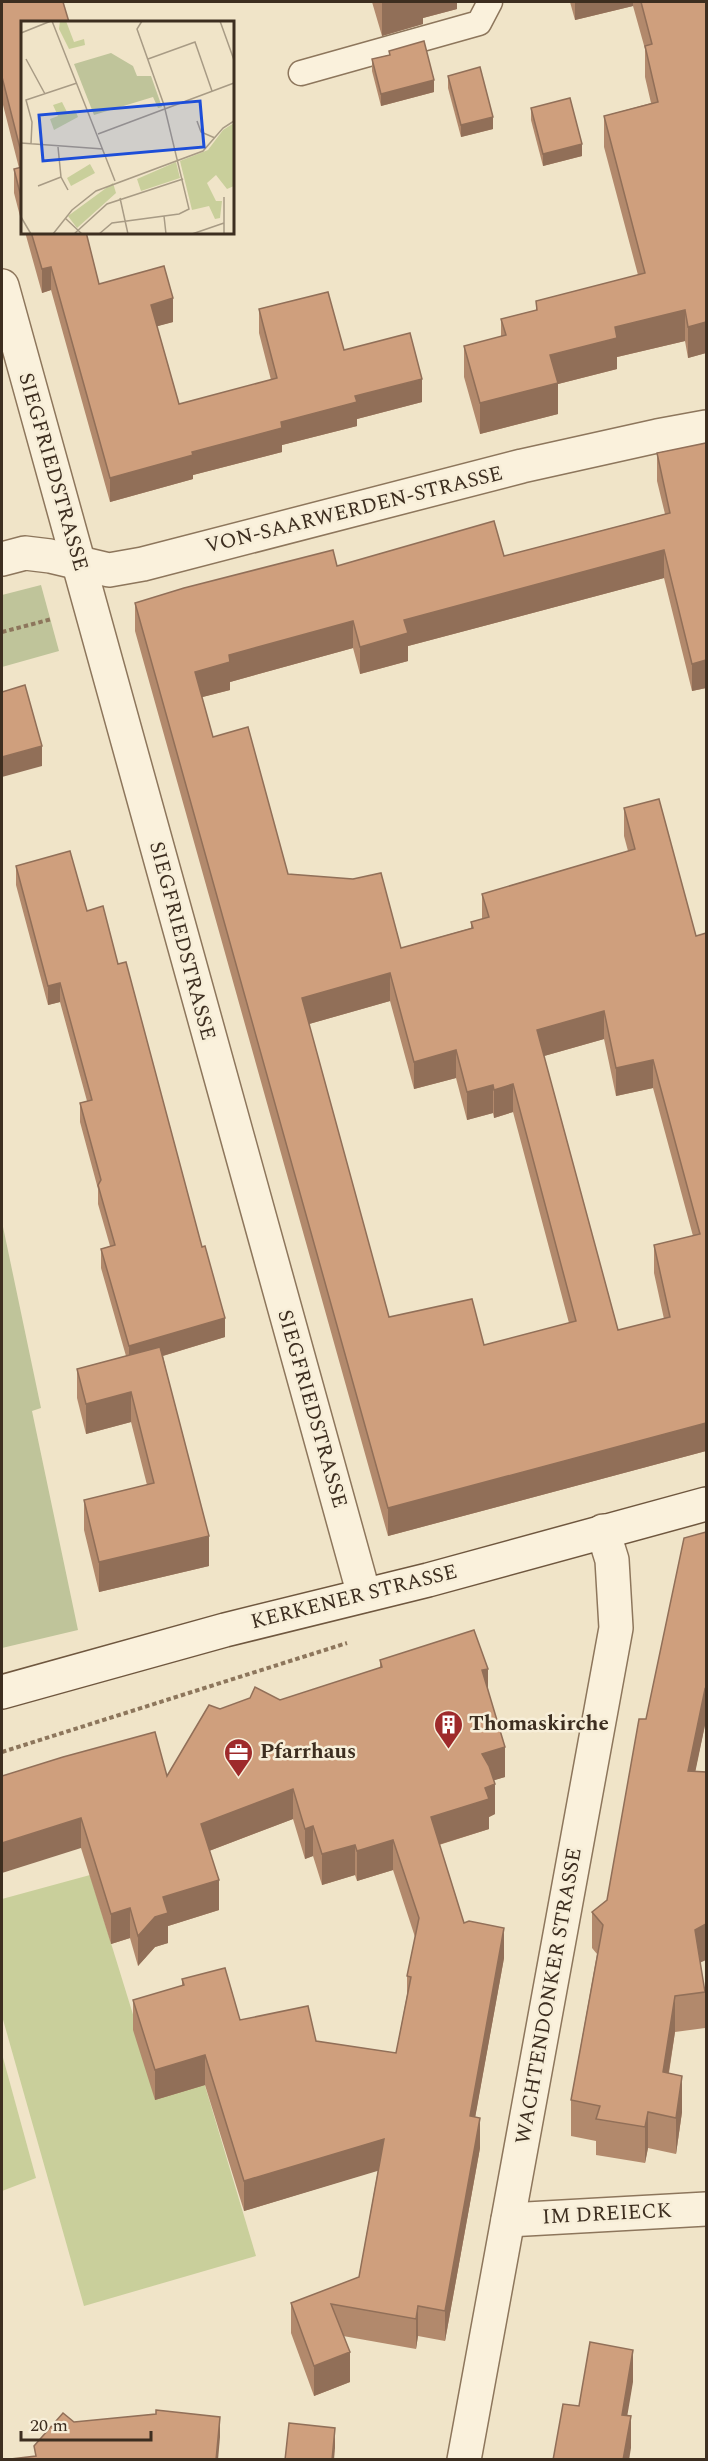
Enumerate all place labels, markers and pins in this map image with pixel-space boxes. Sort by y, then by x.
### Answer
building icon: Thomaskirche [432,1708,464,1750]
place label: Thomaskirche [469,1708,609,1740]
office icon: Pfarrhaus [223,1736,255,1778]
place label: Pfarrhaus [260,1736,356,1768]

